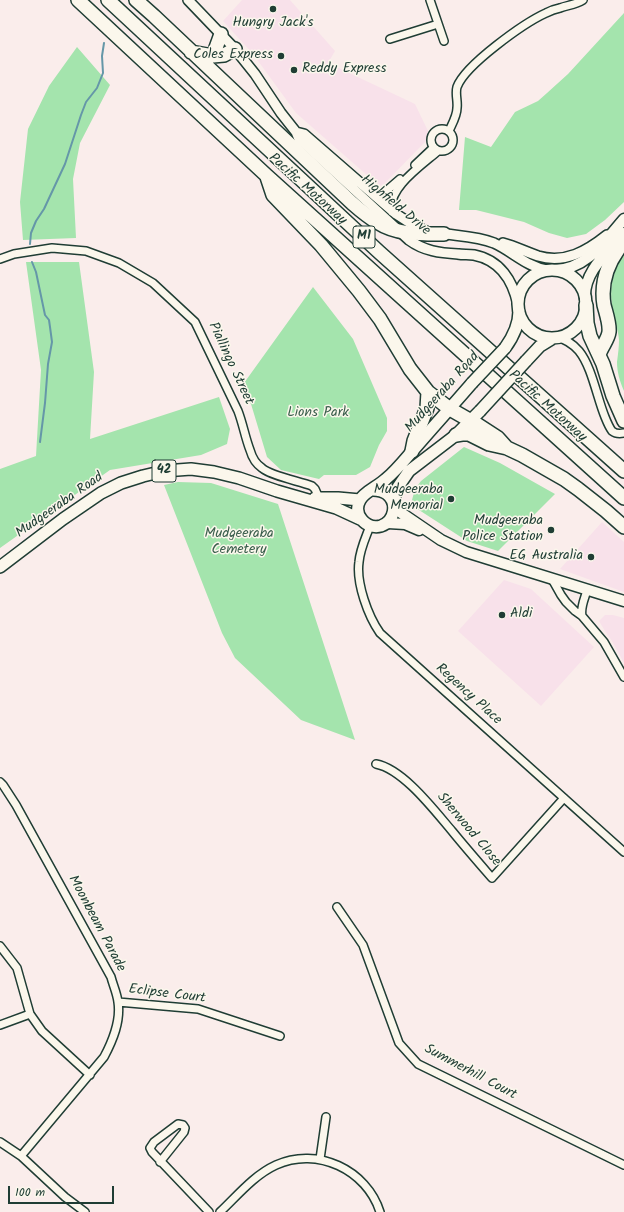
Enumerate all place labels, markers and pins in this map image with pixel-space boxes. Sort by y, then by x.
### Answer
marker: Hungry Jack's [268,4,278,14]
place label: Hungry Jack's [233,16,313,32]
place label: Coles Express [193,48,273,64]
marker: Coles Express [276,51,286,61]
place label: Reddy Express [302,62,386,78]
marker: Reddy Express [289,65,299,75]
place label: Mudgeeraba Memorial [374,483,443,516]
marker: Mudgeeraba Memorial [446,494,456,504]
place label: Mudgeeraba Police Station [462,514,543,546]
marker: Mudgeeraba Police Station [546,525,556,535]
place label: EG Australia [509,549,583,565]
marker: EG Australia [586,552,596,562]
place label: Aldi [510,607,532,623]
marker: Aldi [497,610,507,620]

